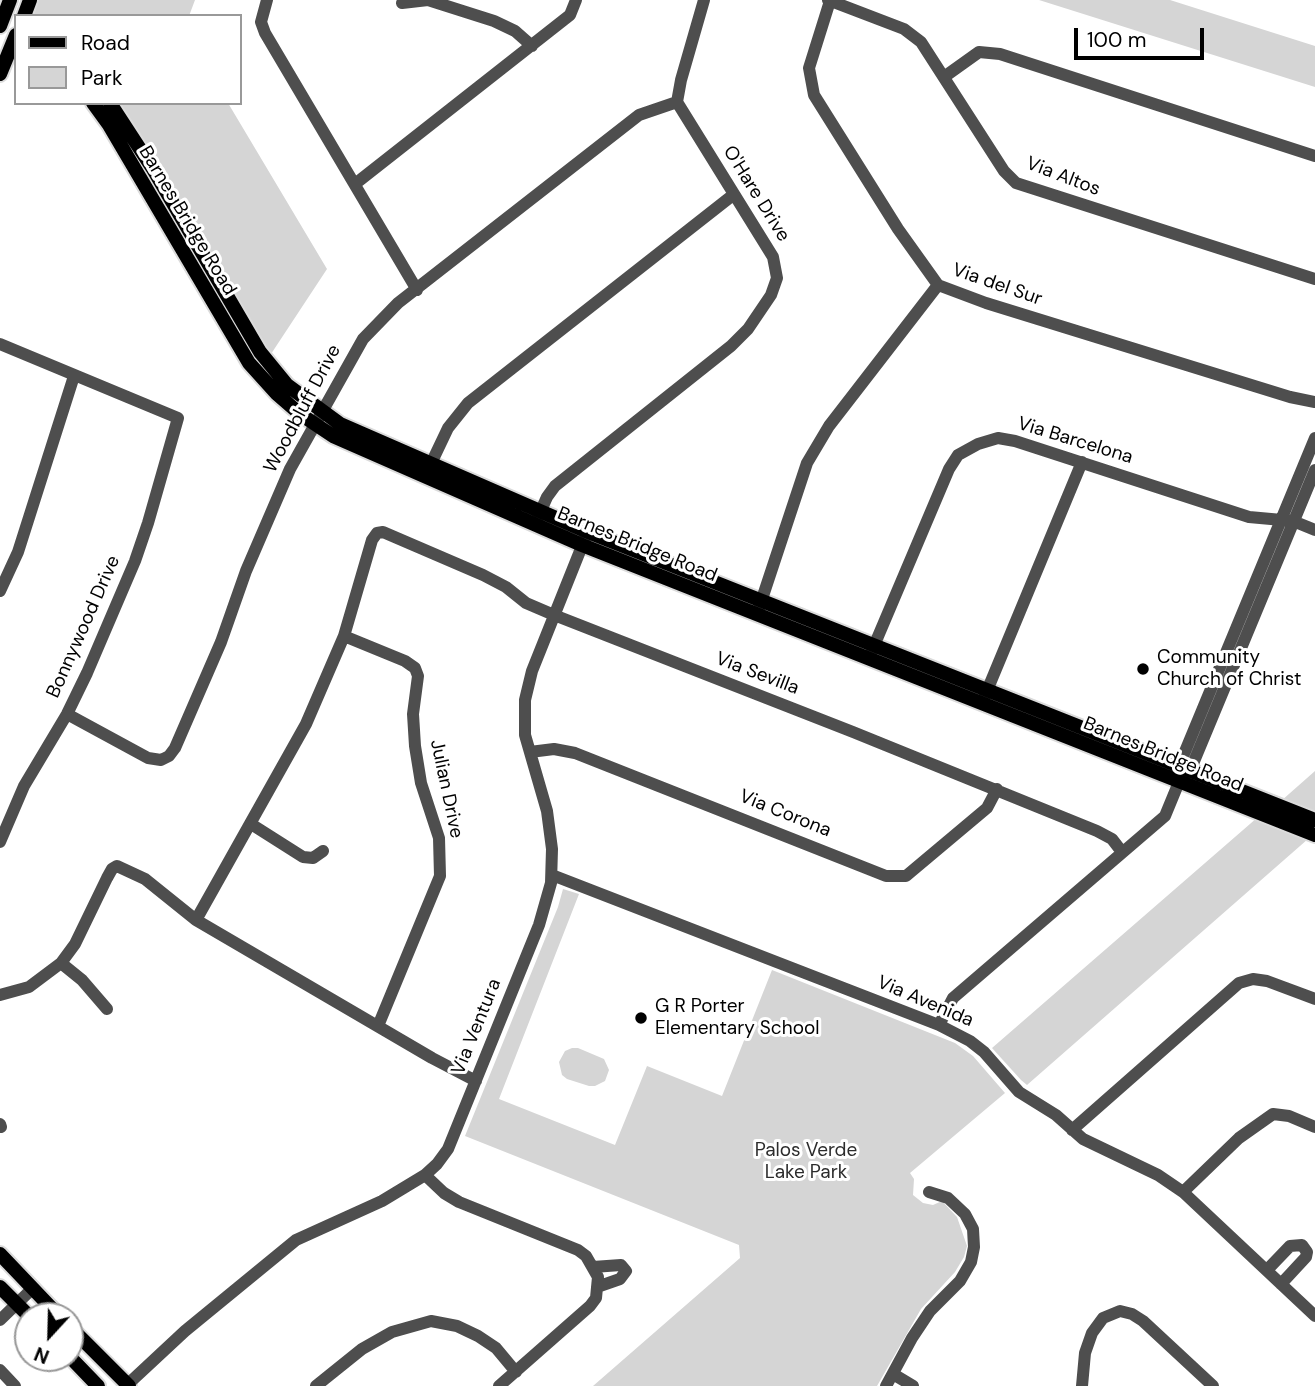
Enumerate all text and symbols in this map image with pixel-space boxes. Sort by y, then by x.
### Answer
legend [14,14,242,105]
scale bar [1077,14,1206,58]
text: 100 m [1087,26,1147,54]
text: Road [81,29,130,57]
text: Park [81,64,122,92]
street label: Barnes Bridge Road [133,142,241,300]
street label: O'Hare Drive [718,142,794,246]
street label: Via Altos [1023,152,1103,202]
street label: Via del Sur [949,259,1045,311]
street label: Woodbluff Drive [260,341,346,477]
street label: Via Barcelona [1015,413,1135,469]
street label: Barnes Bridge Road [554,503,720,587]
street label: Bonnywood Drive [42,552,126,702]
place label: Community Church of Christ [1157,647,1301,691]
street label: Via Sevilla [712,648,802,700]
marker: Community Church of Christ [1135,661,1151,677]
street label: Barnes Bridge Road [1080,713,1246,797]
street label: Julian Drive [424,737,468,841]
street label: Via Corona [736,785,834,843]
street label: Via Avenida [873,972,977,1032]
street label: Via Ventura [447,976,507,1078]
place label: G R Porter Elementary School [655,996,819,1040]
marker: G R Porter Elementary School [633,1010,649,1026]
park label: Palos Verde Lake Park [755,1140,857,1184]
north arrow [14,1302,84,1372]
text: N [31,1341,53,1369]

